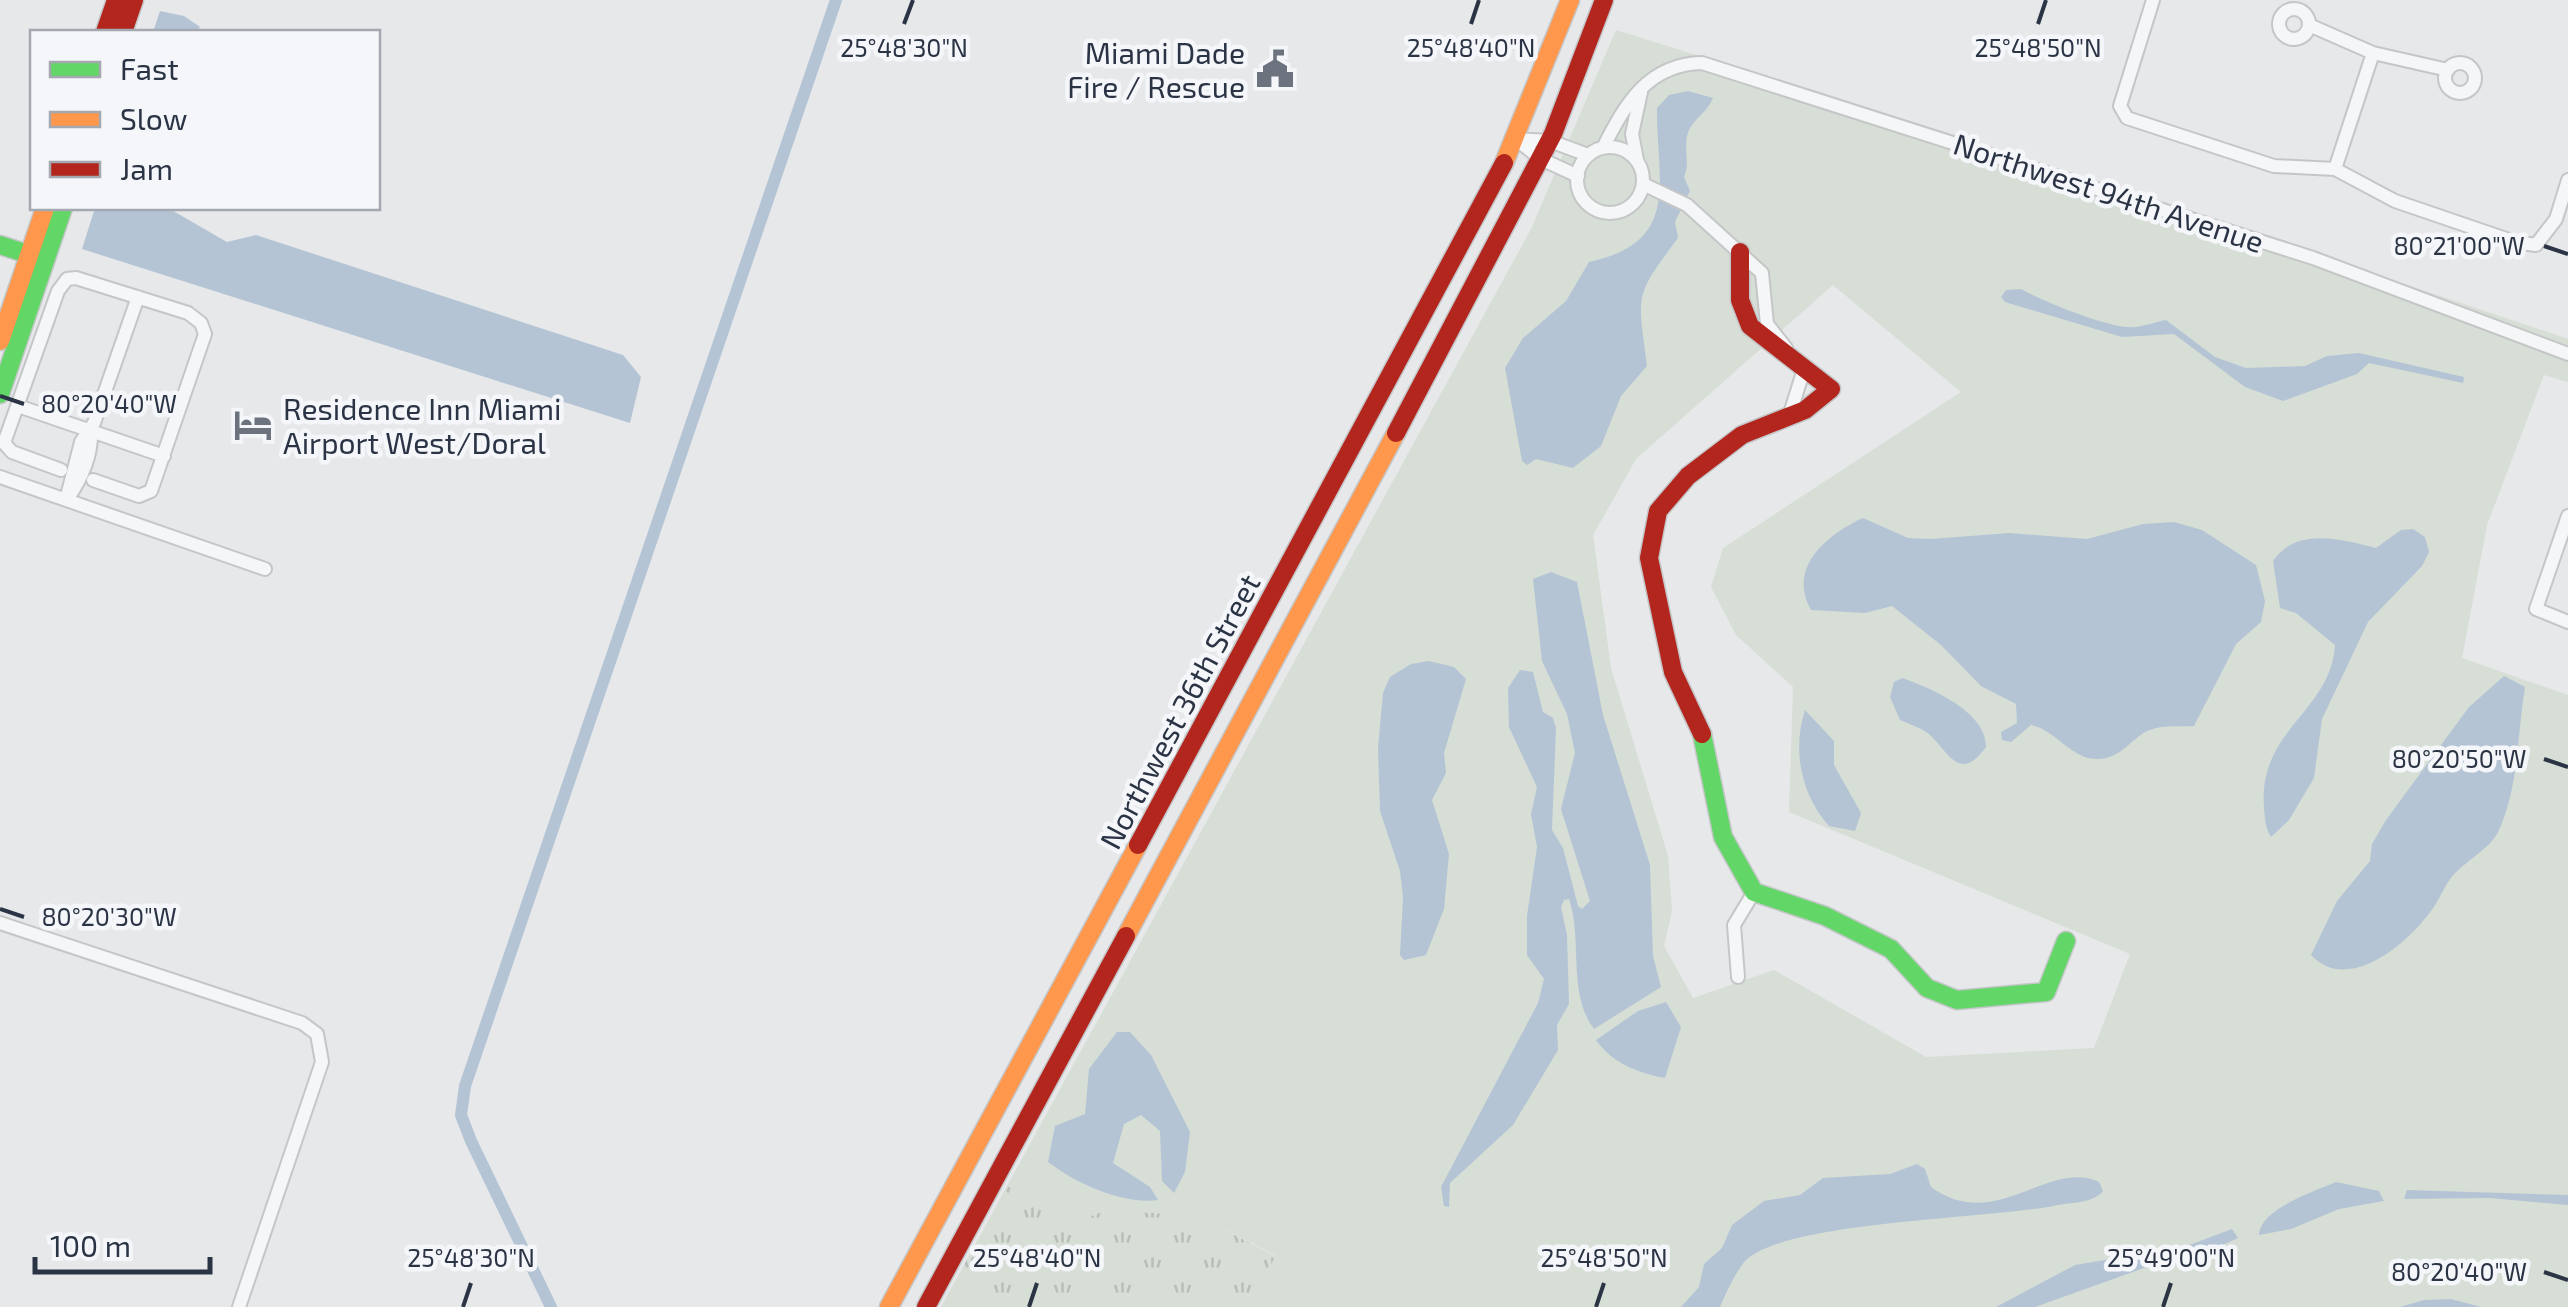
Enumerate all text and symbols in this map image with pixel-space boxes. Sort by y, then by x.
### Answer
legend [30,30,380,210]
text: 25°48'30"N [840,32,968,62]
text: 25°48'40"N [1407,32,1535,62]
text: 25°48'50"N [1974,32,2102,62]
place label: Miami Dade Fire / Rescue [1067,34,1245,104]
public building icon: Miami Dade Fire / Rescue [1254,48,1296,90]
text: Fast [120,50,179,86]
text: Slow [120,100,187,136]
street label: Northwest 94th Avenue [1949,125,2269,259]
text: Jam [120,150,173,186]
text: 80°21'00"W [2393,230,2525,260]
text: 80°20'40"W [41,388,177,418]
place label: Residence Inn Miami Airport West/Doral [283,390,562,460]
hotel icon: Residence Inn Miami Airport West/Doral [232,404,274,446]
street label: Northwest 36th Street [1091,567,1267,855]
text: 80°20'50"W [2392,743,2526,773]
text: 80°20'30"W [41,901,177,931]
scale bar [35,1212,210,1274]
text: 100 m [50,1227,131,1263]
text: 25°48'30"N [407,1242,535,1272]
text: 25°48'40"N [973,1242,1101,1272]
text: 25°48'50"N [1540,1242,1668,1272]
text: 25°49'00"N [2107,1242,2235,1272]
text: 80°20'40"W [2391,1256,2527,1286]

